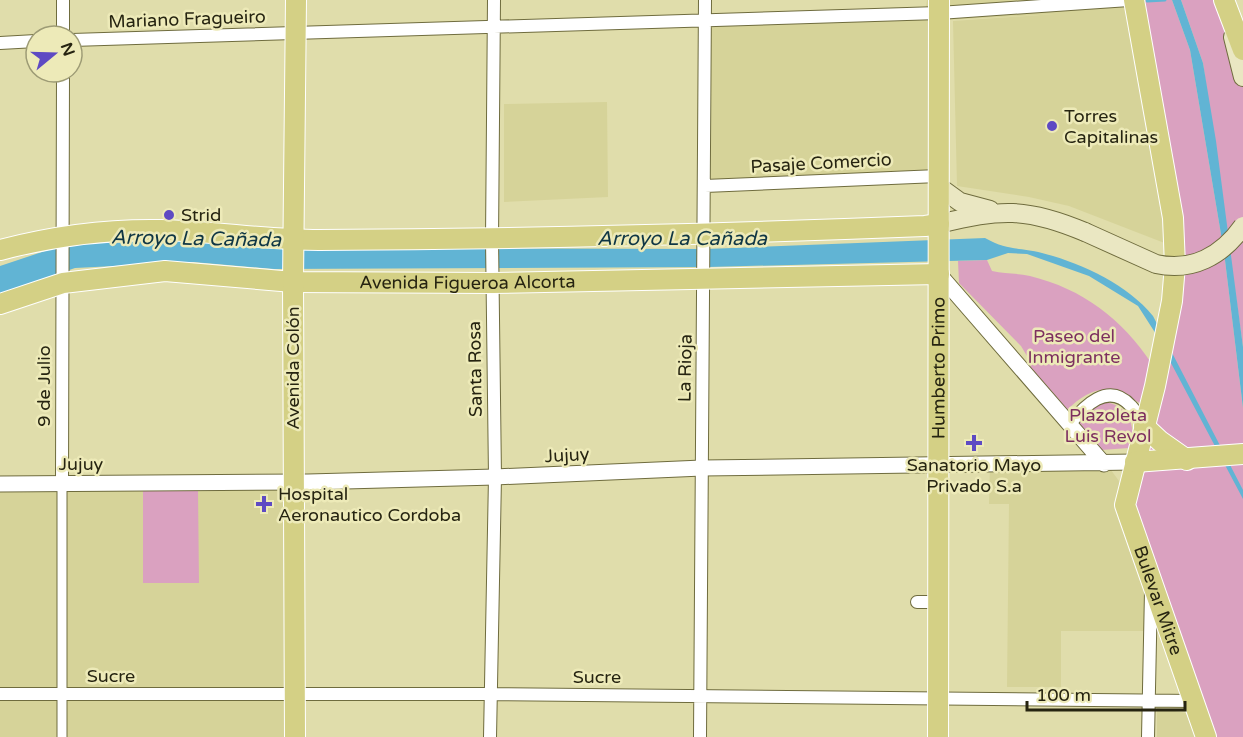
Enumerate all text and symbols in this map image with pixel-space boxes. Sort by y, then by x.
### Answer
street label: Mariano Fragueiro [108,5,266,33]
north arrow [24,24,84,84]
text: N [56,40,79,59]
place label: Torres Capitalinas [1064,105,1158,148]
marker: Torres Capitalinas [1045,119,1059,133]
street label: Pasaje Comercio [750,148,892,178]
place label: Strid [181,204,221,226]
marker: Strid [162,208,176,222]
water label: Arroyo La Cañada [111,226,282,252]
water label: Arroyo La Cañada [597,227,768,251]
street label: Avenida Figueroa Alcorta [359,270,576,294]
street label: Humberto Primo [927,297,950,439]
street label: Avenida Colón [282,306,304,430]
street label: Santa Rosa [463,321,487,417]
park label: Paseo del Inmigrante [1028,325,1120,368]
street label: La Rioja [673,334,697,402]
street label: 9 de Julio [33,345,55,427]
park label: Plazoleta Luis Revol [1065,404,1151,447]
marker: Sanatorio Mayo Privado S.a [965,434,983,452]
street label: Jujuy [544,443,590,467]
street label: Jujuy [59,453,104,475]
place label: Sanatorio Mayo Privado S.a [907,454,1041,497]
place label: Hospital Aeronautico Cordoba [278,483,461,526]
marker: Hospital Aeronautico Cordoba [255,495,273,513]
street label: Bulevar Mitre [1129,543,1188,658]
street label: Sucre [87,665,135,687]
street label: Sucre [573,666,621,688]
scale bar [1027,674,1184,712]
text: 100 m [1036,684,1091,706]

